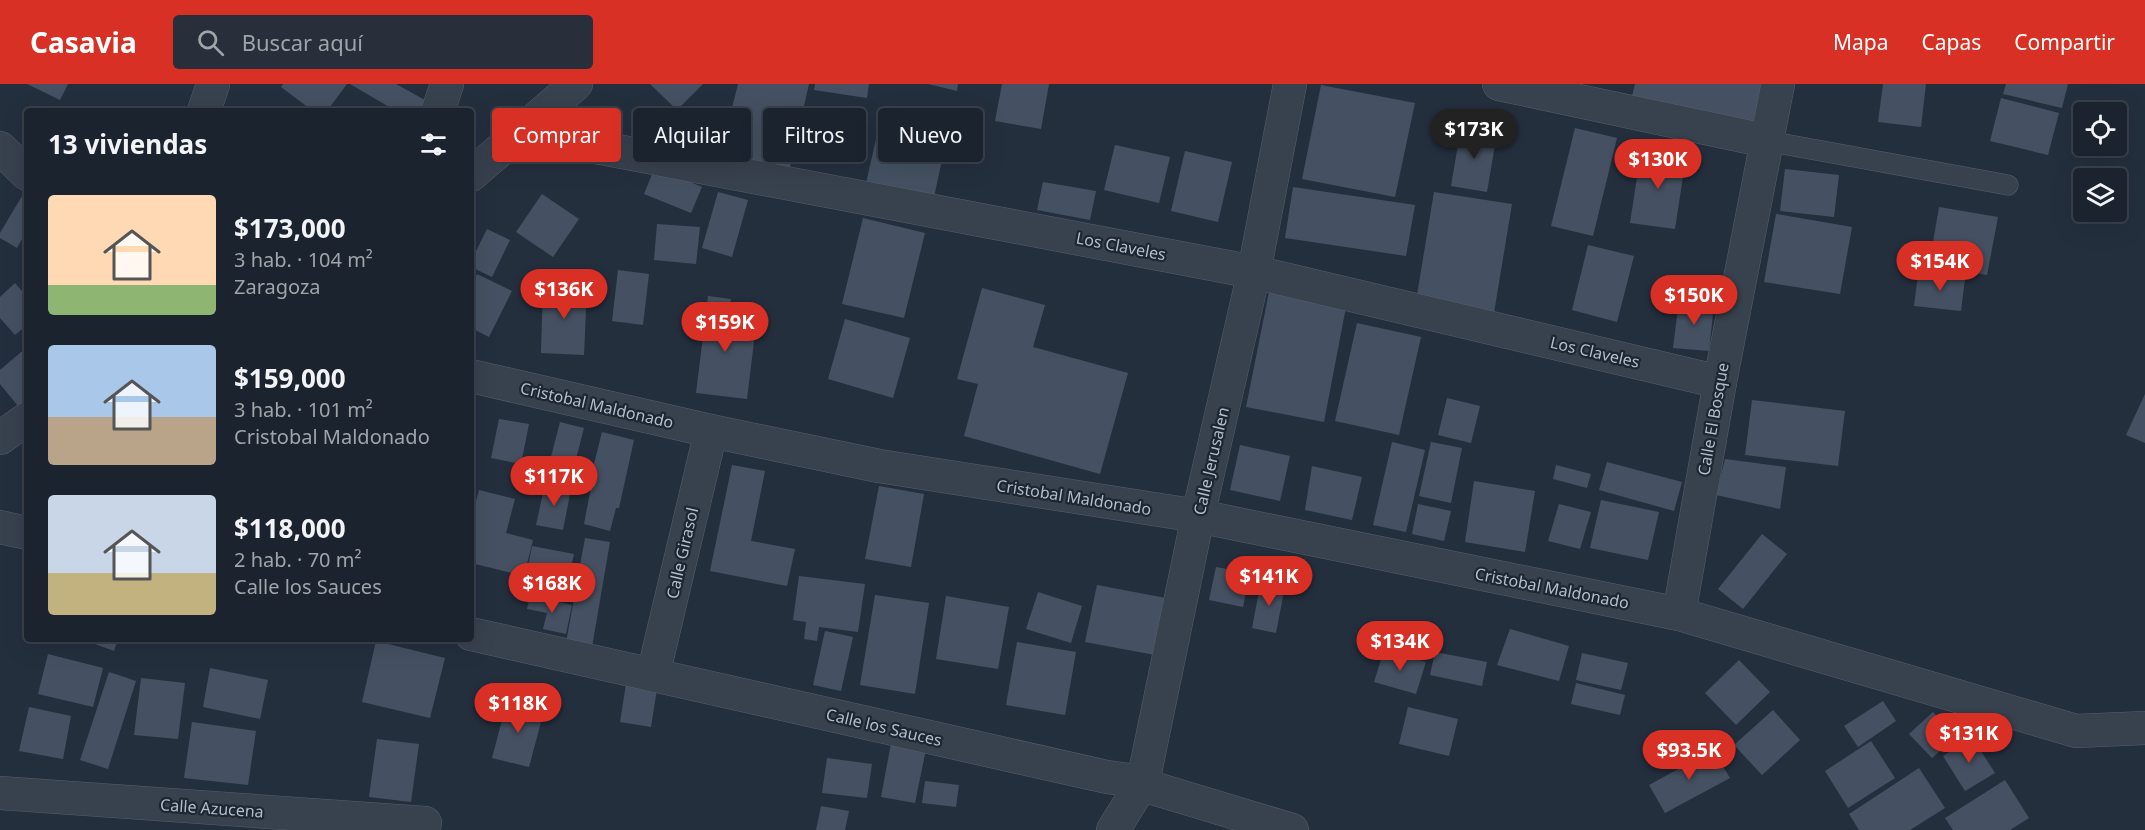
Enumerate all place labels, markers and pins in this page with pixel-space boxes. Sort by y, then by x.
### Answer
pin: $173K [1432,109,1516,160]
pin: $130K [1616,139,1700,190]
pin: $154K [1898,241,1982,292]
pin: $136K [522,269,606,320]
pin: $150K [1652,275,1736,326]
pin: $159K [683,302,767,353]
pin: $117K [512,456,596,507]
pin: $141K [1227,556,1311,607]
pin: $168K [510,563,594,614]
pin: $134K [1358,621,1442,672]
pin: $118K [476,683,560,734]
pin: $131K [1927,713,2011,764]
pin: $93.5K [1640,730,1738,781]

